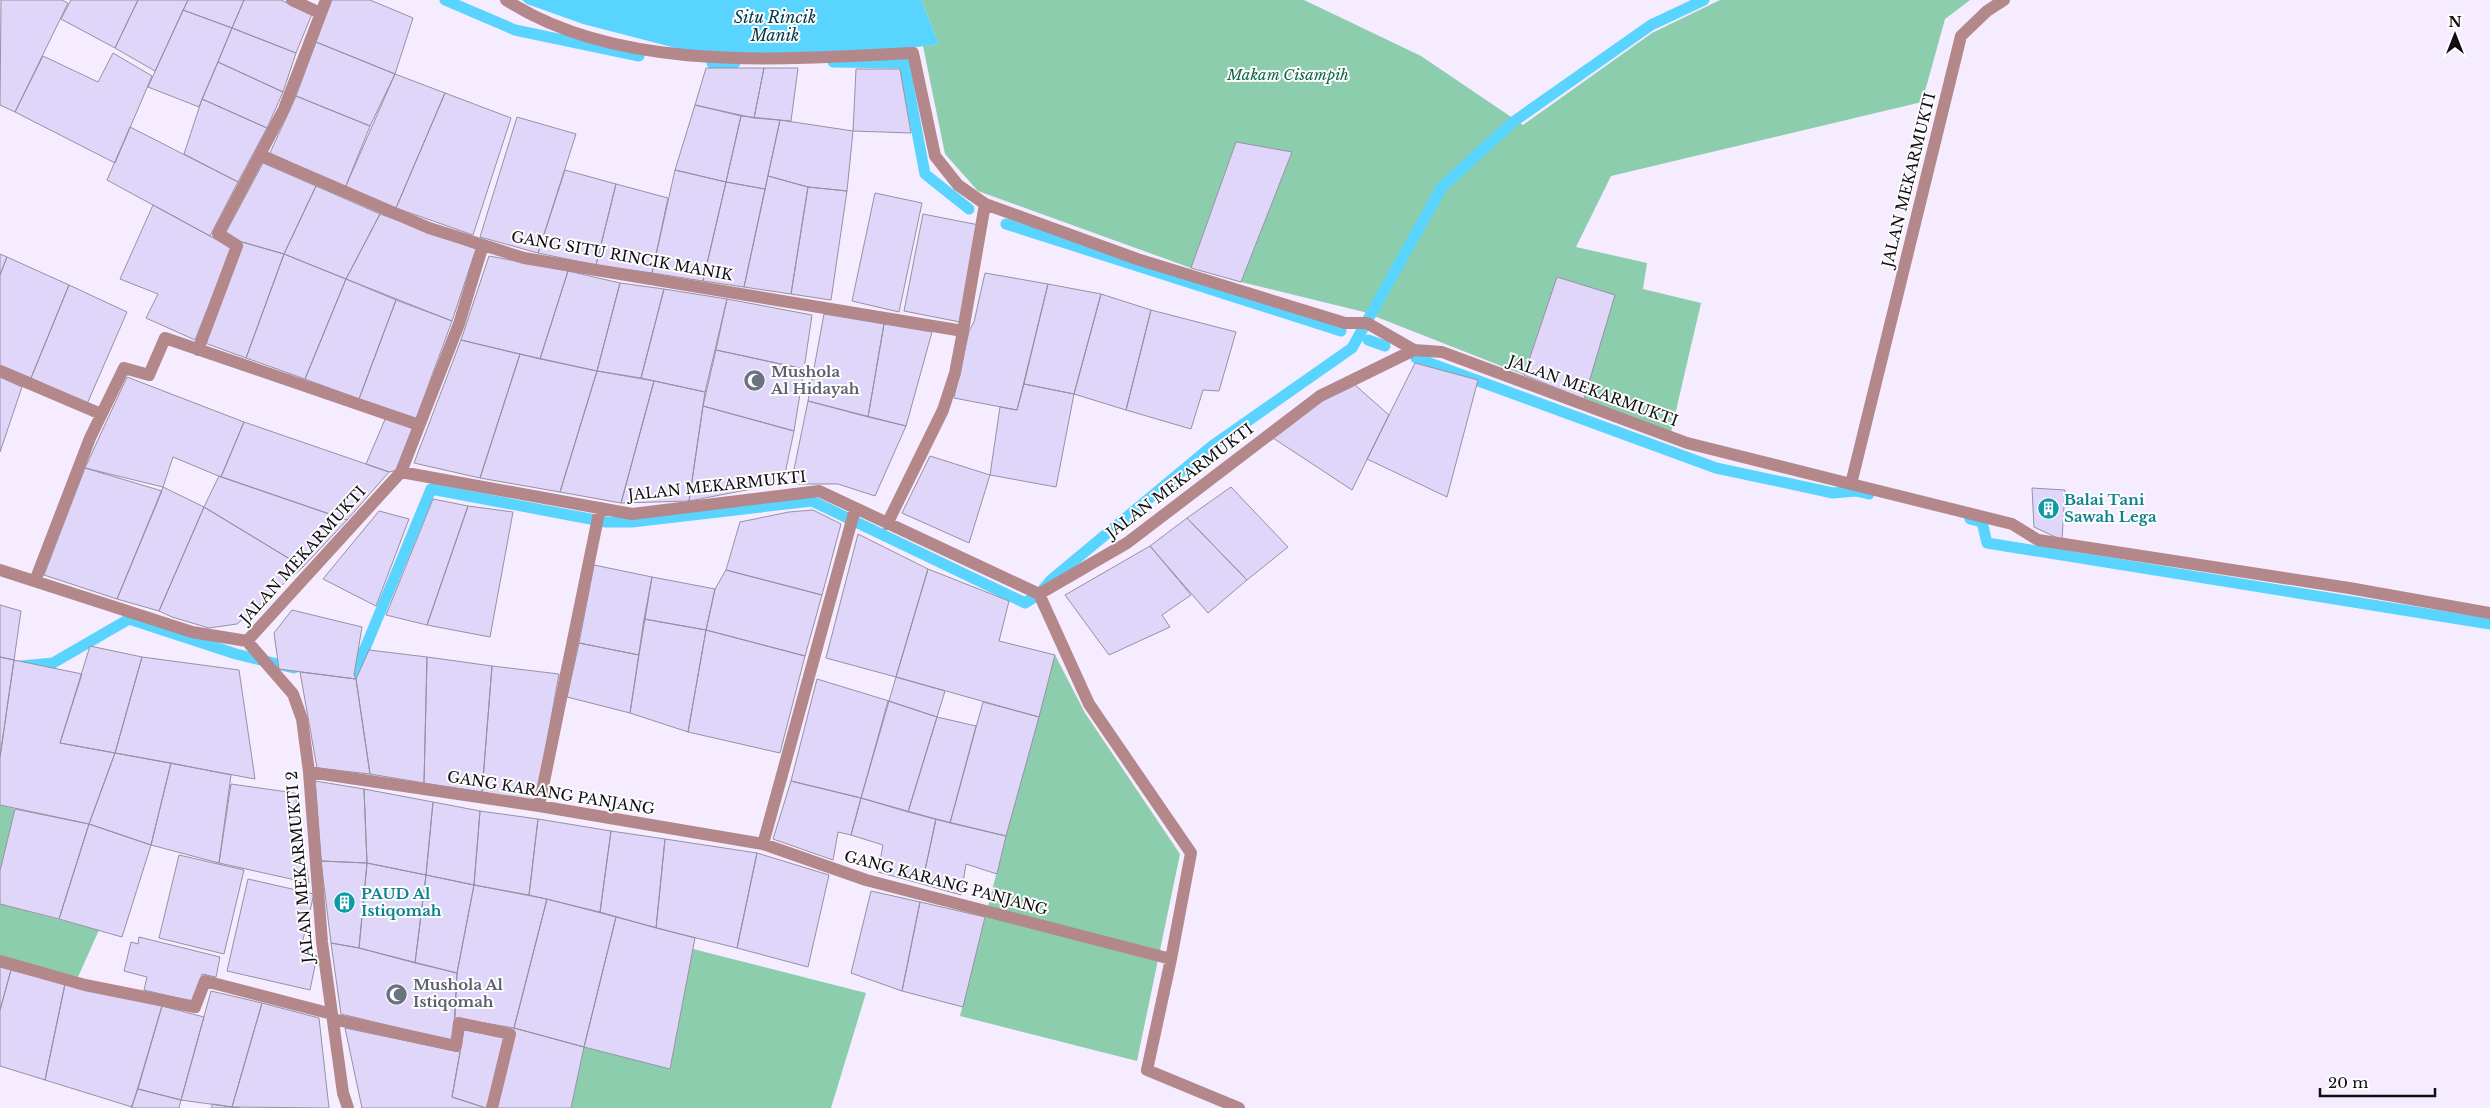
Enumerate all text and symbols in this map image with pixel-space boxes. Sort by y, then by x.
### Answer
water label: Situ Rincik Manik [734,7,816,45]
north arrow [2430,10,2480,60]
text: N [2448,13,2462,31]
park label: Makam Cisampih [1226,65,1349,84]
street label: JALAN MEKARMUKTI [1877,91,1939,271]
street label: GANG SITU RINCIK MANIK [510,227,735,284]
street label: JALAN MEKARMUKTI [1504,350,1681,430]
place label: Mushola Al Hidayah [770,362,860,398]
mosque icon: Mushola Al Hidayah [743,369,767,393]
street label: JALAN MEKARMUKTI [1101,419,1257,543]
street label: JALAN MEKARMUKTI [625,467,807,505]
street label: JALAN MEKARMUKTI [234,482,370,629]
place label: Balai Tani Sawah Lega [2064,490,2157,526]
building icon: Balai Tani Sawah Lega [2036,497,2060,521]
street label: GANG KARANG PANJANG [446,767,656,818]
street label: JALAN MEKARMUKTI 2 [282,770,318,966]
street label: GANG KARANG PANJANG [842,846,1050,919]
place label: PAUD Al Istiqomah [361,884,442,920]
building icon: PAUD Al Istiqomah [333,891,357,915]
place label: Mushola Al Istiqomah [413,975,504,1011]
mosque icon: Mushola Al Istiqomah [385,982,409,1006]
scale bar [2320,1066,2435,1098]
text: 20 m [2328,1073,2368,1092]

